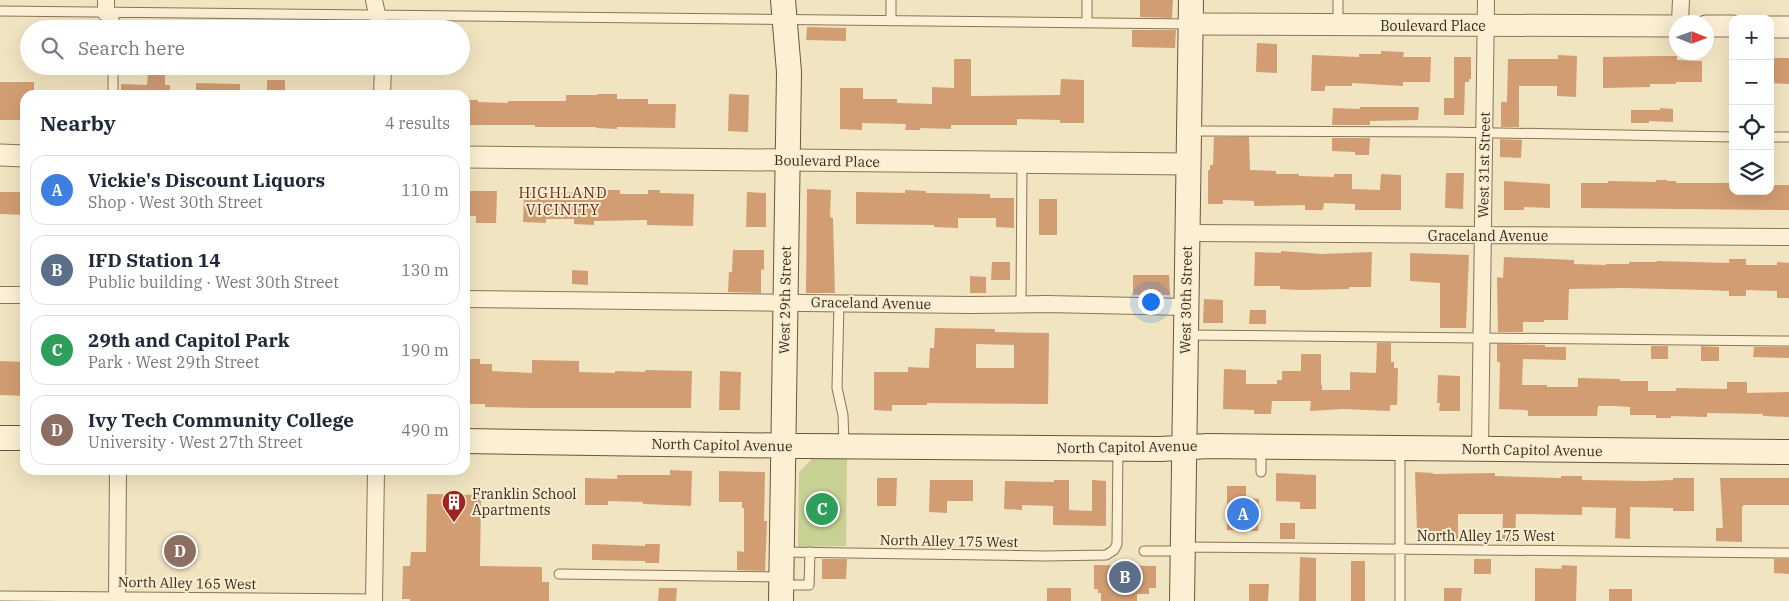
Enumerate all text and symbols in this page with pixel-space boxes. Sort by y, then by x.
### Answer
north arrow [1669,15,1714,60]
map controls [1729,15,1774,195]
button: + [1729,15,1774,60]
street label: Boulevard Place [1380,17,1486,35]
search box [20,20,470,75]
icon: search [38,34,66,62]
text: Search here [78,36,185,60]
button: − [1729,60,1774,105]
button: locate [1729,105,1774,150]
text: Nearby [40,109,116,137]
street label: West 31st Street [1474,112,1494,218]
text: 4 results [385,113,450,133]
button: layers [1729,150,1774,195]
street label: Boulevard Place [774,151,880,171]
text: Vickie's Discount Liquors [88,168,325,192]
text: A [51,180,63,200]
text: 110 m [401,180,449,200]
district label: HIGHLAND VICINITY [518,183,608,219]
text: Shop · West 30th Street [88,192,263,212]
street label: Graceland Avenue [1428,227,1548,245]
street label: West 29th Street [775,246,795,354]
street label: West 30th Street [1176,246,1196,354]
text: IFD Station 14 [88,248,221,272]
text: B [51,260,63,280]
text: 130 m [401,260,449,280]
text: Public building · West 30th Street [88,272,339,292]
your location [1138,289,1164,315]
street label: Graceland Avenue [811,293,931,313]
text: 29th and Capitol Park [88,328,290,352]
text: C [52,340,62,360]
text: 190 m [401,340,449,360]
text: Park · West 29th Street [88,352,259,372]
text: Ivy Tech Community College [88,408,354,432]
text: D [51,420,63,440]
text: 490 m [401,420,449,440]
text: University · West 27th Street [88,432,303,452]
street label: North Capitol Avenue [651,435,793,455]
street label: North Capitol Avenue [1056,437,1198,457]
street label: North Capitol Avenue [1461,440,1603,460]
place label: Franklin School Apartments [472,485,577,519]
building icon: Franklin School Apartments [441,489,467,523]
pin: C [806,490,838,528]
pin: A [1227,495,1259,533]
street label: North Alley 175 West [1417,527,1555,545]
street label: North Alley 175 West [880,531,1018,551]
pin: D [164,532,196,570]
pin: B [1109,558,1141,596]
street label: North Alley 165 West [118,573,256,593]

